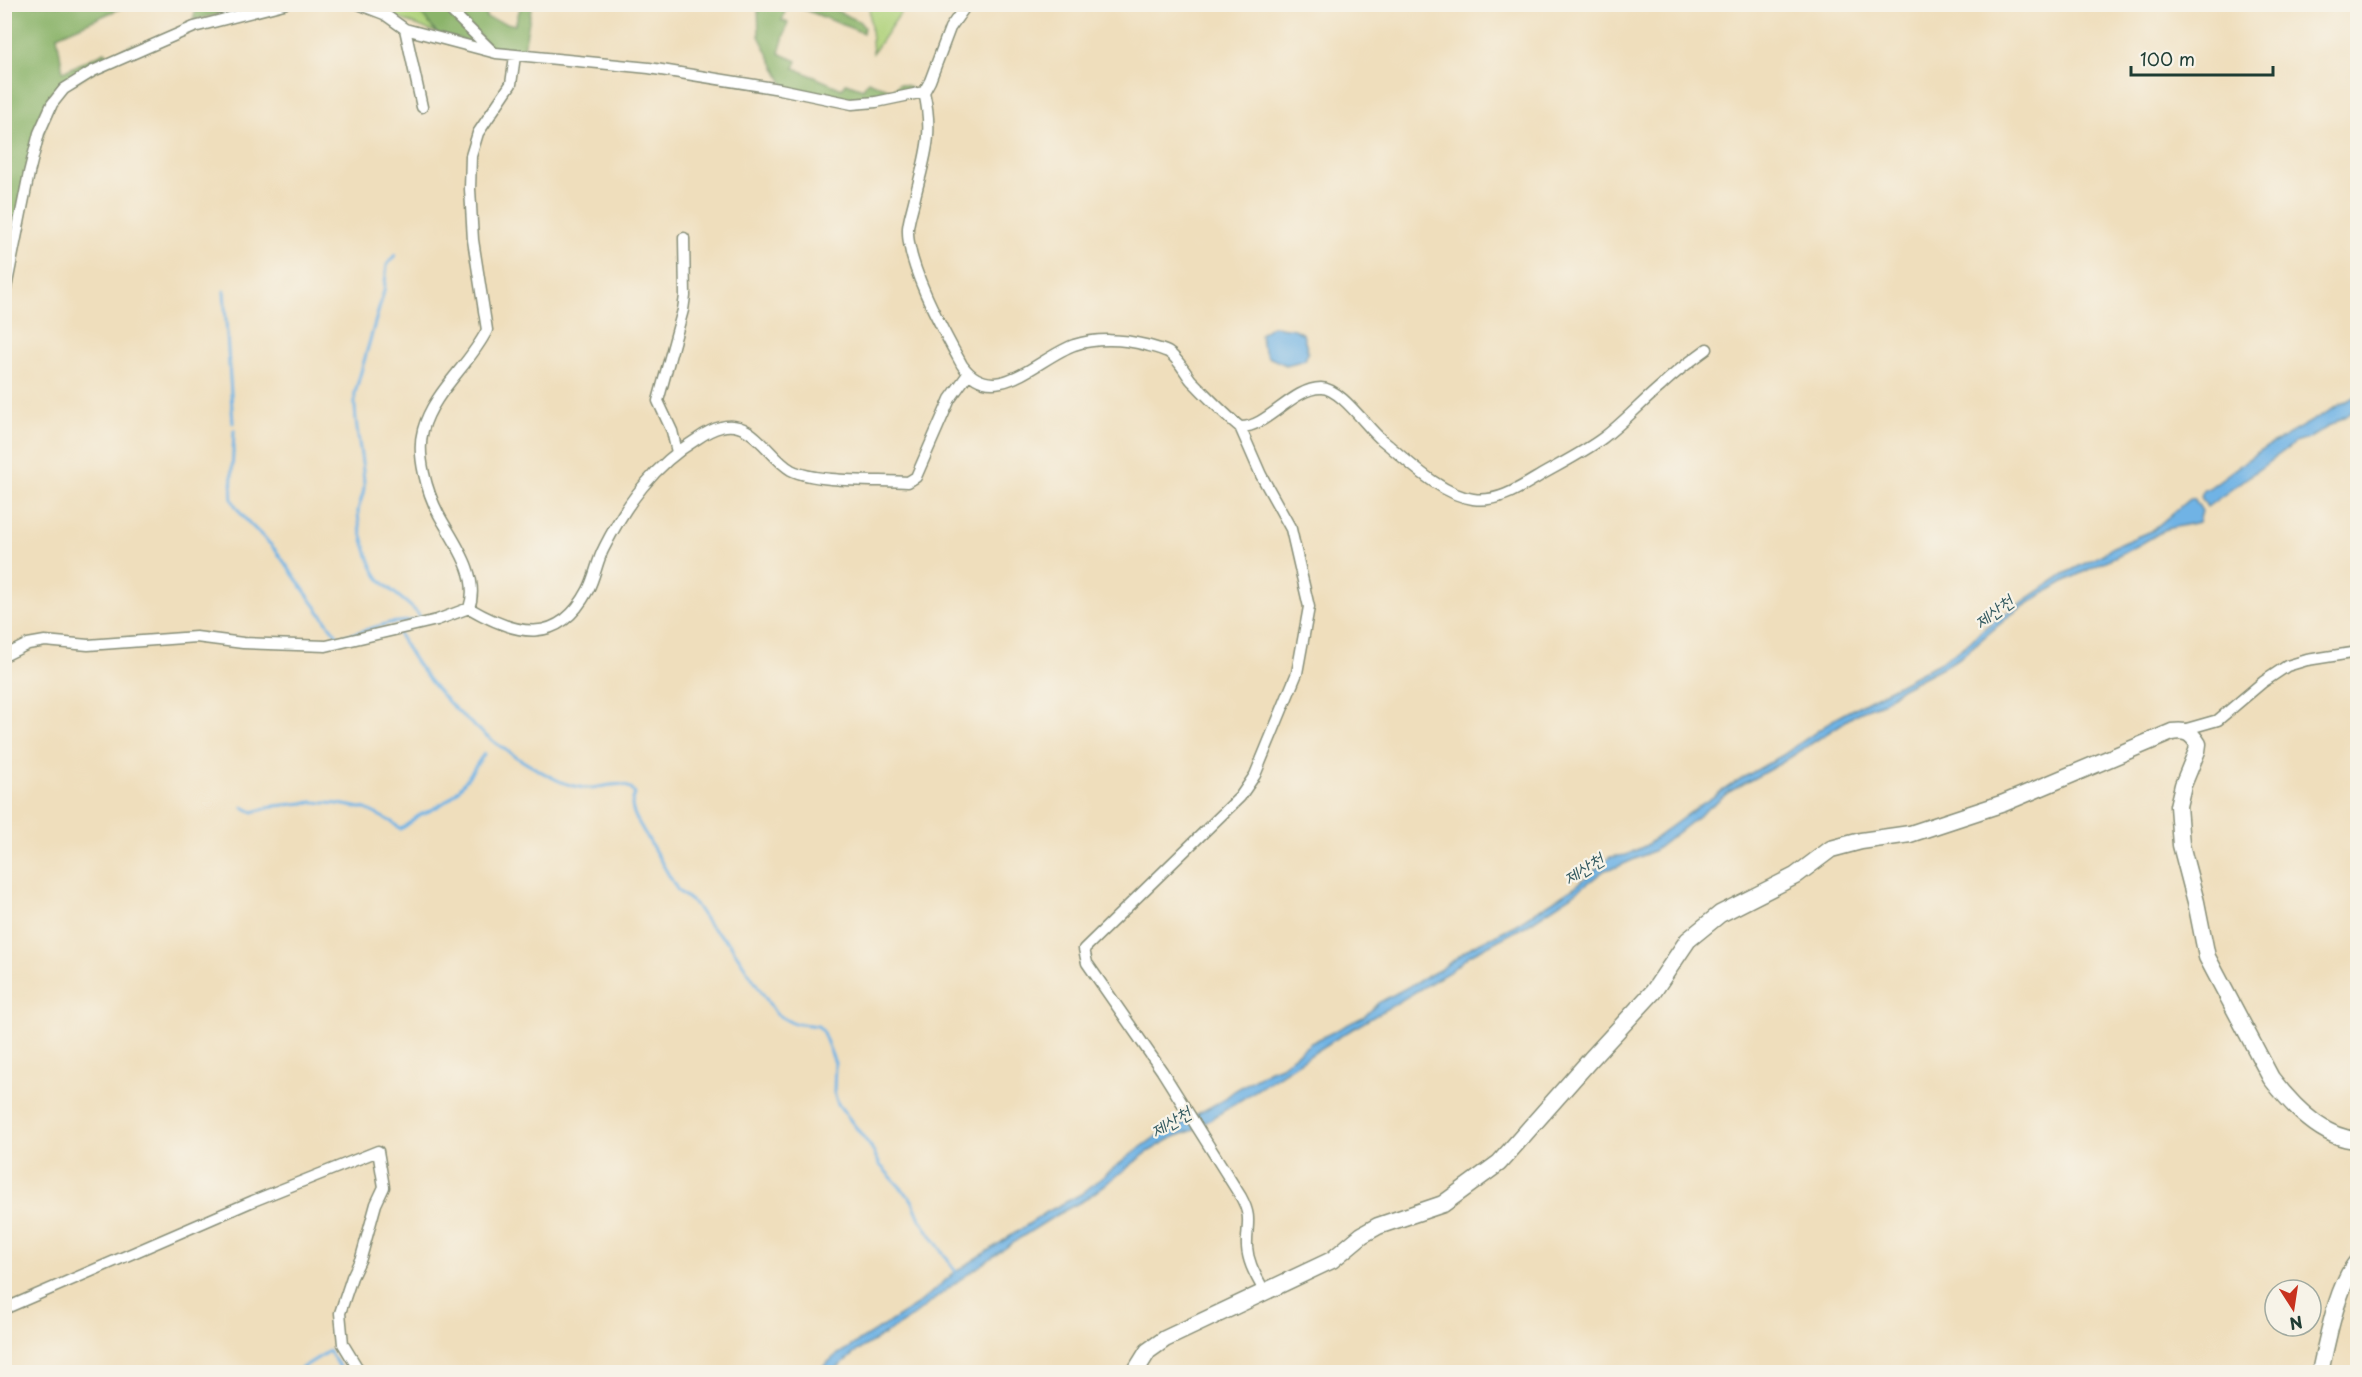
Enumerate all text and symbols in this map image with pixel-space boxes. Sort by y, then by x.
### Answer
scale bar [2131,39,2274,77]
text: 100 m [2140,45,2195,72]
water label: 제산천 [1968,586,2020,635]
water label: 제산천 [1557,844,1610,891]
water label: 제산천 [1144,1097,1197,1144]
north arrow [2263,1278,2323,1338]
text: N [2288,1311,2305,1337]

